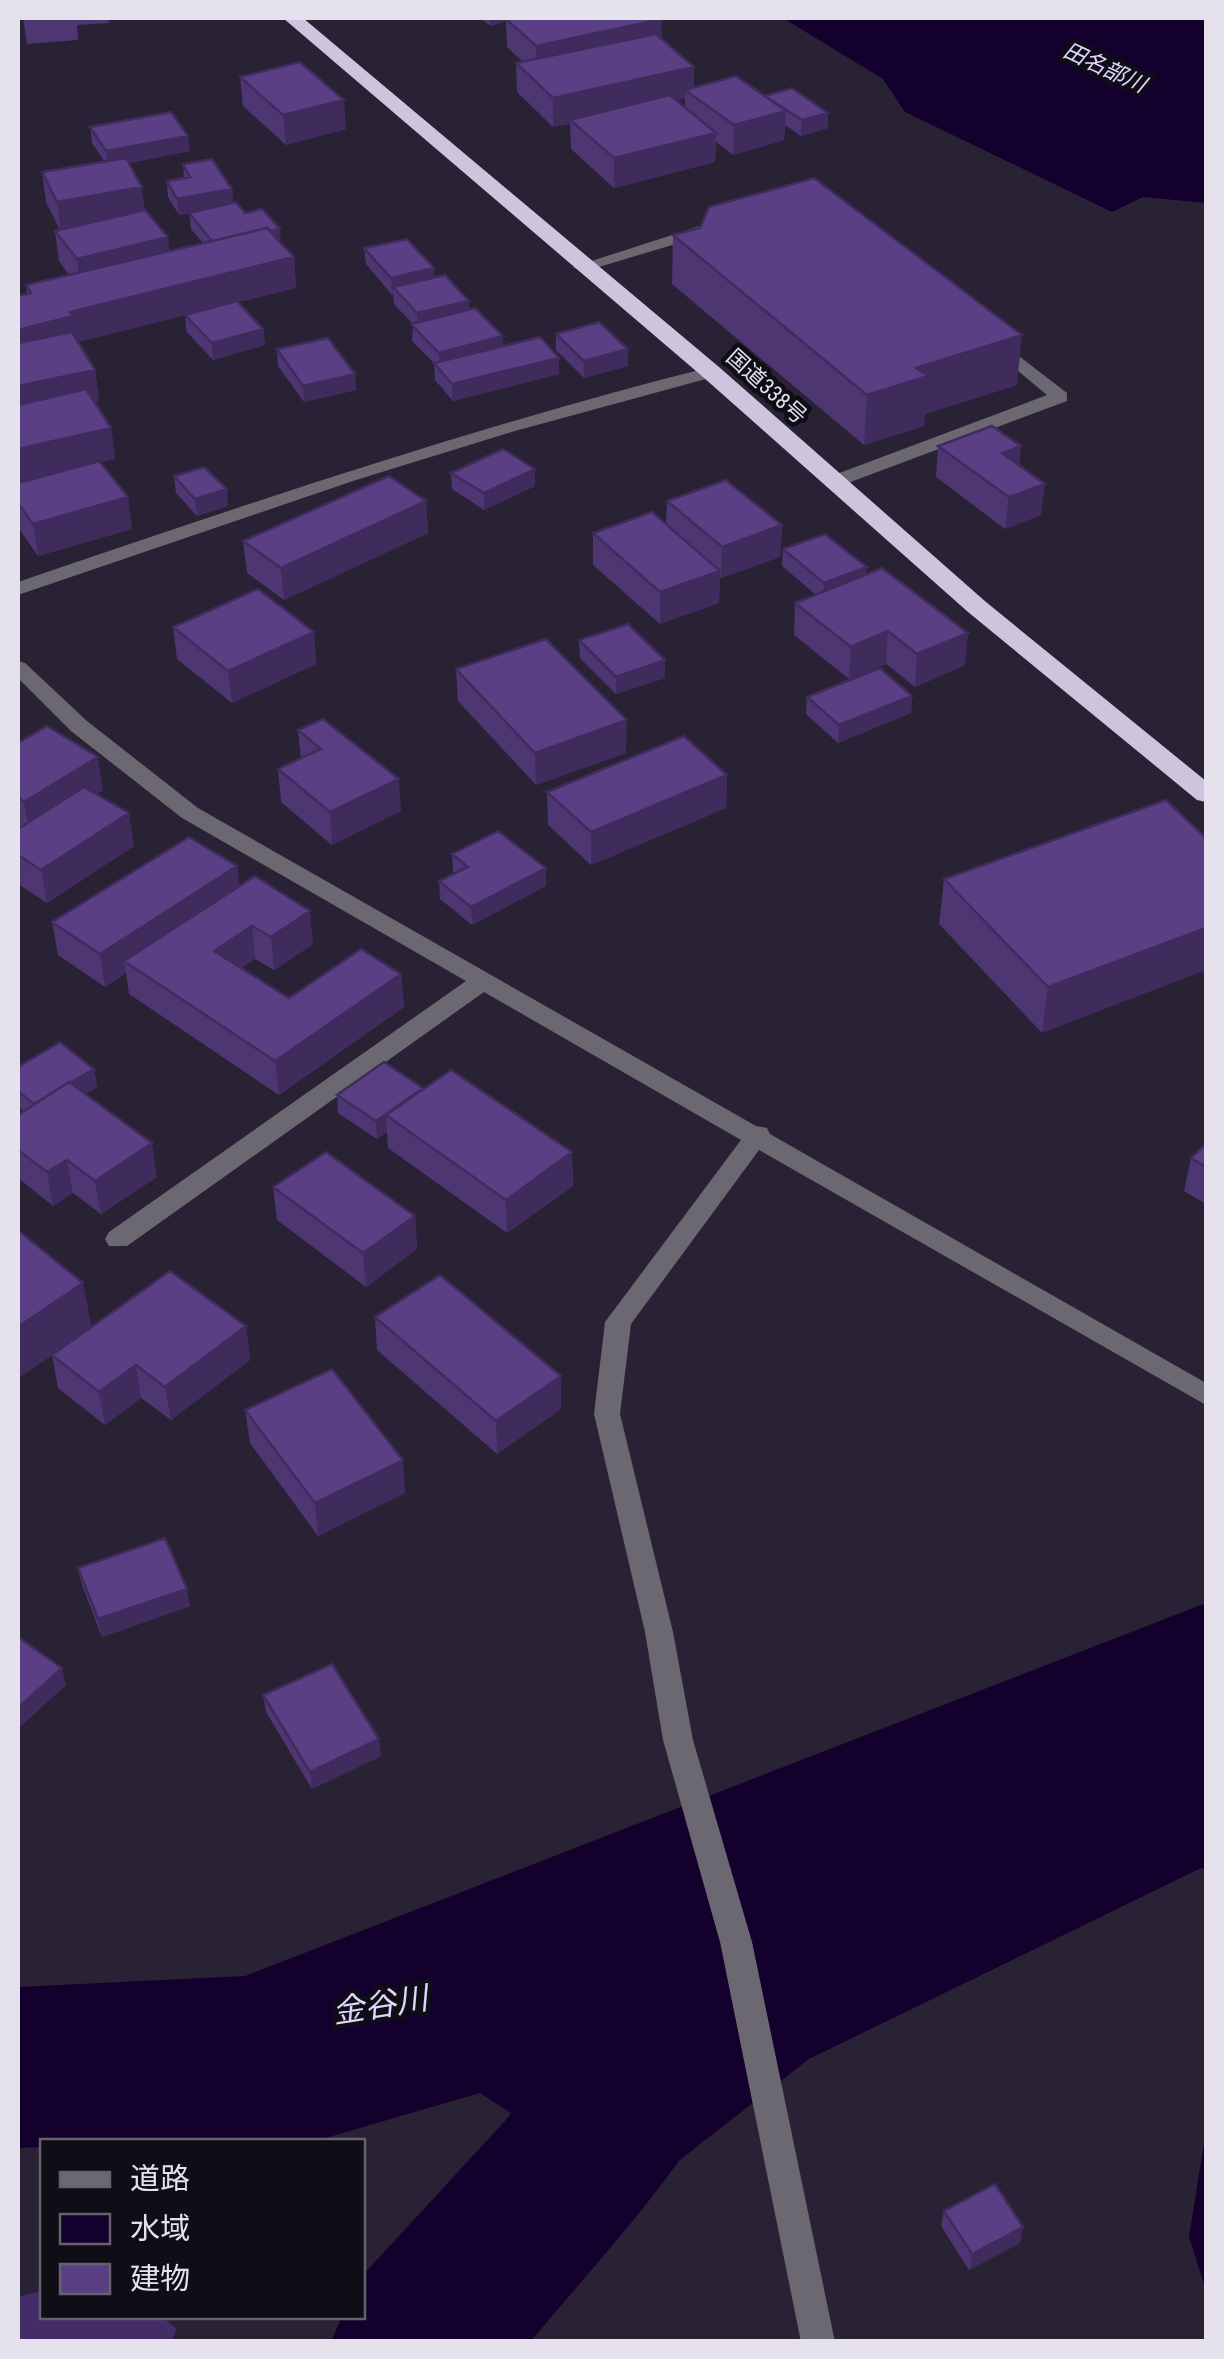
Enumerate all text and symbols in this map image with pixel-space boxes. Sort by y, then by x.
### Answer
water label: 田名部川 [1060,38,1152,98]
street label: 国道338号 [722,344,812,429]
water label: 金谷川 [330,1978,433,2031]
legend [40,2139,365,2319]
text: 道路 [130,2161,190,2196]
text: 水域 [130,2211,190,2246]
text: 建物 [130,2261,190,2296]

